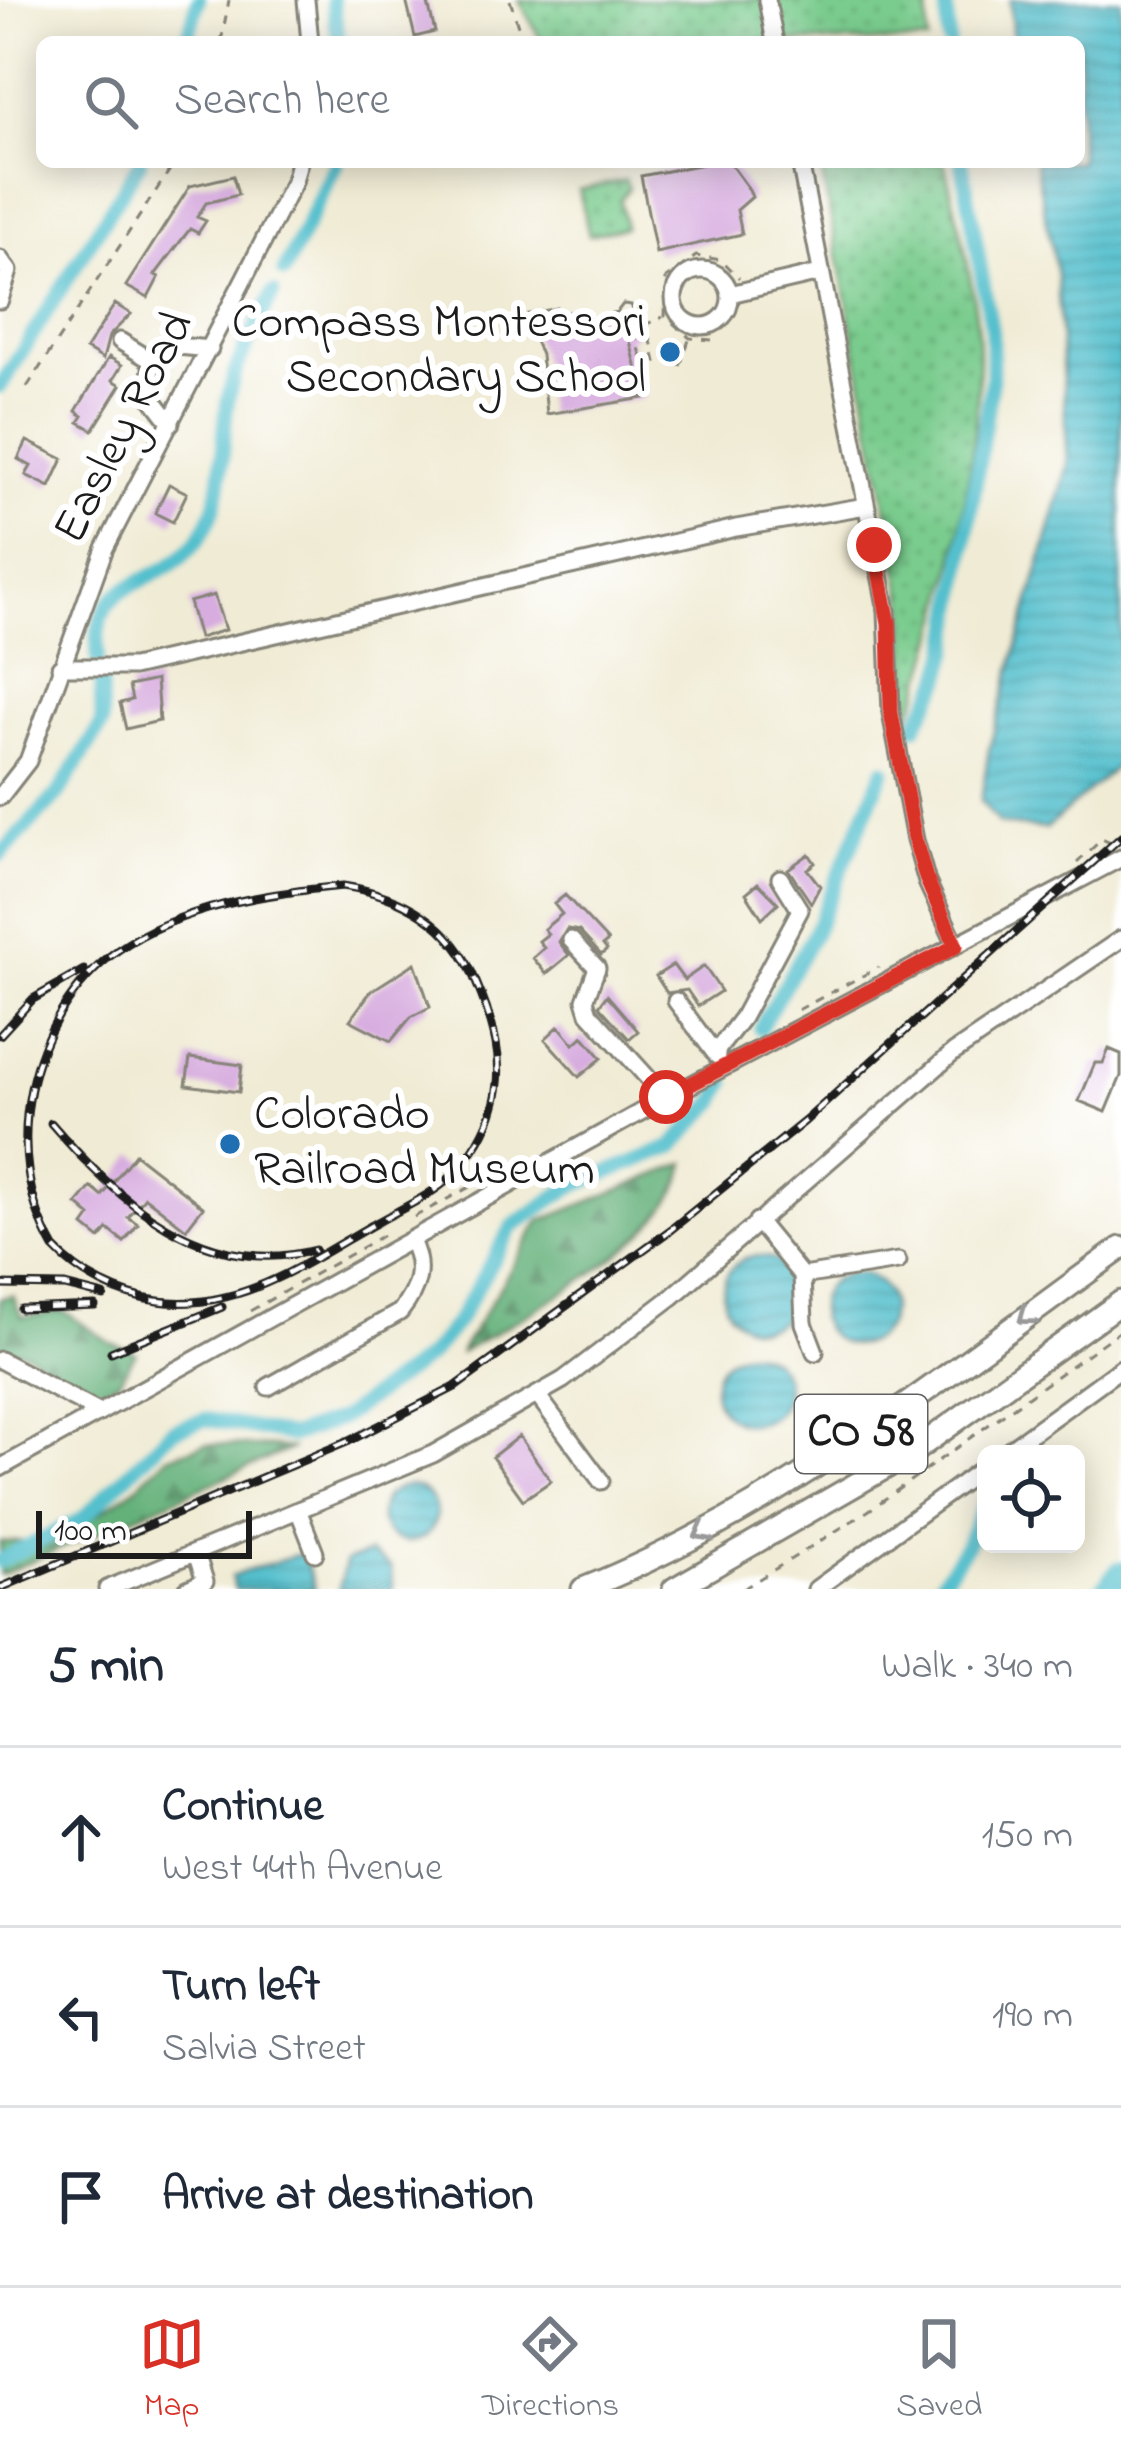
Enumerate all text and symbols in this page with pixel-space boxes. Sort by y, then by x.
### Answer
search box [36,36,1085,168]
icon: search [78,69,144,135]
text: Search here [174,69,390,135]
place label: Compass Montessori Secondary School [232,289,646,414]
street label: Easley Road [37,300,213,556]
marker: Compass Montessori Secondary School [657,339,683,365]
route end [847,518,901,572]
route start [639,1070,693,1124]
place label: Colorado Railroad Museum [254,1081,595,1206]
marker: Colorado Railroad Museum [217,1131,243,1157]
one-way arrow [1018,1302,1039,1324]
road number: CO 58 [795,1395,927,1473]
map controls [977,1445,1085,1553]
button: locate [977,1445,1085,1553]
scale bar [36,1505,252,1558]
text: 100 m [54,1508,127,1556]
one-way arrow [694,1519,715,1542]
text: 5 min [48,1630,164,1705]
text: Walk · 340 m [881,1639,1073,1696]
text: Continue [162,1775,323,1841]
icon: ahead [48,1804,114,1870]
text: 150 m [981,1808,1073,1865]
text: West 44th Avenue [162,1841,443,1898]
text: Turn left [162,1955,320,2021]
icon: left [48,1984,114,2050]
text: 190 m [992,1988,1073,2045]
text: Salvia Street [162,2021,366,2078]
icon: arrive [48,2164,114,2230]
text: Arrive at destination [162,2164,533,2230]
tab: Map [139,2311,205,2431]
tab: Directions [482,2311,619,2431]
tab: Saved [896,2311,982,2431]

